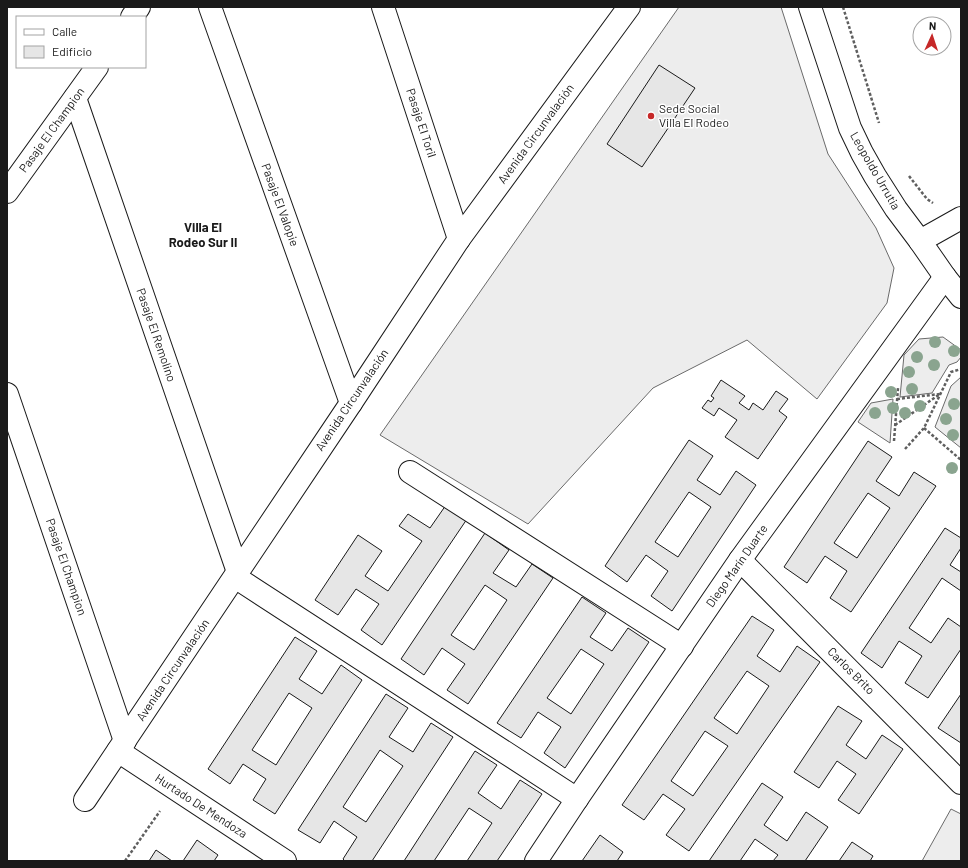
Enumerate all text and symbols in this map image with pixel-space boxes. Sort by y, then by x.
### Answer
legend [16,16,146,68]
north arrow [912,16,952,56]
text: N [929,19,937,32]
text: Calle [52,24,77,38]
text: Edificio [52,44,92,58]
street label: Avenida Circunvalación [494,81,576,186]
street label: Pasaje El Champion [16,84,87,175]
street label: Pasaje El Toril [404,86,440,159]
place label: Sede Social Villa El Rodeo [659,101,729,129]
marker: Sede Social Villa El Rodeo [646,111,656,121]
street label: Leopoldo Urrutia [848,129,904,212]
street label: Pasaje El Valopie [259,161,302,248]
district label: Villa El Rodeo Sur II [169,219,237,250]
street label: Pasaje El Remolino [134,286,180,383]
street label: Avenida Circunvalación [312,346,391,453]
street label: Pasaje El Champion [44,516,90,617]
street label: Diego Marín Duarte [702,521,770,609]
street label: Avenida Circunvalación [133,616,212,723]
street label: Carlos Brito [825,644,878,697]
street label: Hurtado De Mendoza [153,770,250,840]

